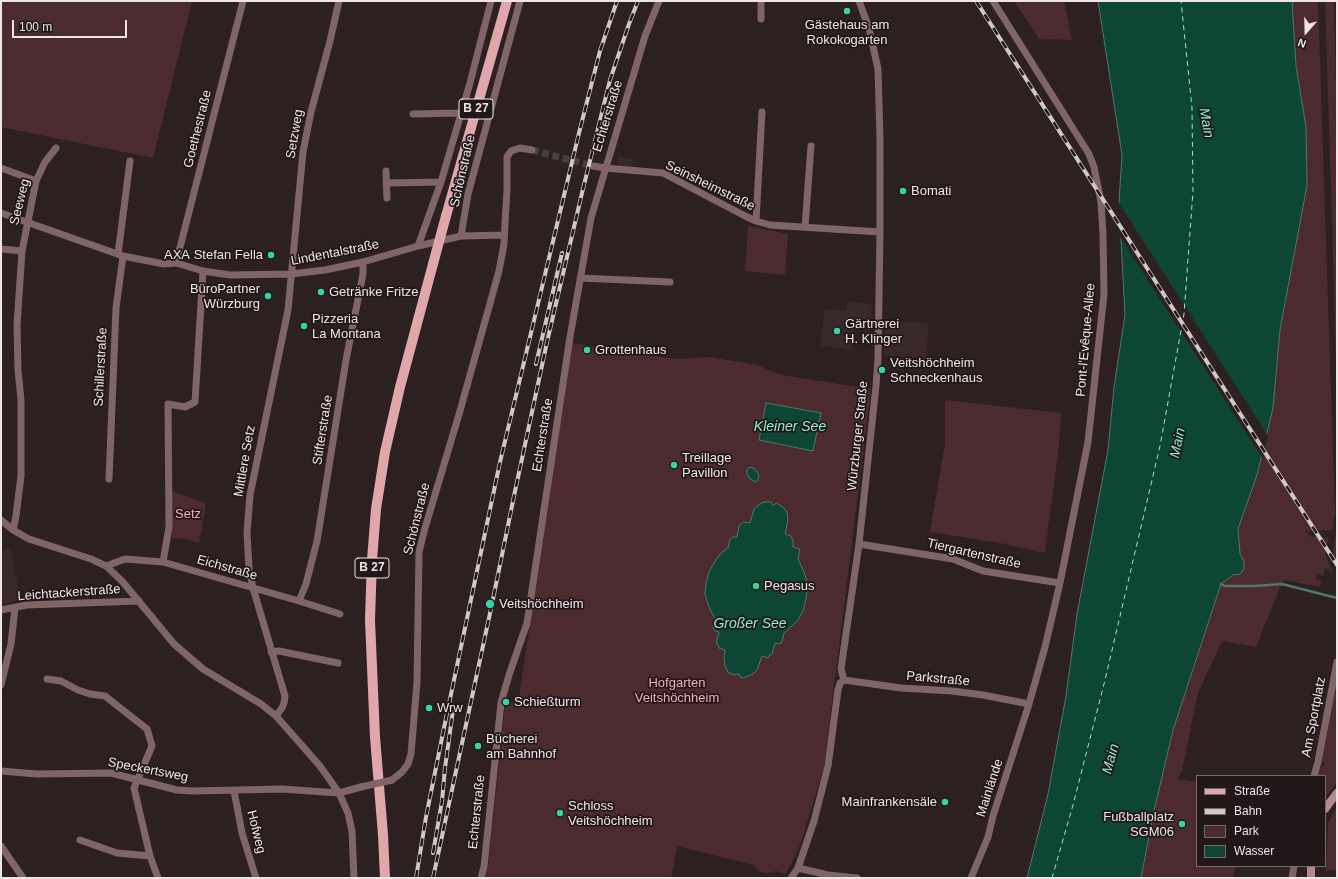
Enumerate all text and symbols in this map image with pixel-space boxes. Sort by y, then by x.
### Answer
marker: Gästehaus am Rokokogarten [842,6,852,16]
scale bar [14,12,129,38]
north arrow [1286,12,1326,52]
place label: Gästehaus am Rokokogarten [805,17,889,48]
text: 100 m [19,20,52,34]
text: N [1296,36,1308,50]
street label: Echterstraße [590,78,626,154]
street label: Goethestraße [181,89,215,169]
road number: B 27 [459,99,493,119]
water label: Main [1195,107,1217,139]
street label: Setzweg [283,108,307,160]
street label: Schönstraße [447,133,479,209]
street label: Seinsheimstraße [663,158,757,214]
street label: Seeweg [7,177,33,227]
place label: Bomati [911,183,951,199]
marker: Bomati [898,186,908,196]
street label: Lindentalstraße [290,237,380,269]
place label: AXA Stefan Fella [164,247,263,263]
marker: AXA Stefan Fella [266,250,276,260]
place label: BüroPartner Würzburg [190,281,260,312]
street label: Pont-l'Evêque-Allee [1073,283,1099,397]
place label: Getränke Fritze [329,284,419,300]
marker: Getränke Fritze [316,287,326,297]
marker: BüroPartner Würzburg [263,291,273,301]
place label: Pizzeria La Montana [312,311,381,342]
place label: Gärtnerei H. Klinger [845,316,902,347]
marker: Pizzeria La Montana [299,321,309,331]
marker: Gärtnerei H. Klinger [832,326,842,336]
street label: Schillerstraße [91,327,111,407]
place label: Grottenhaus [595,342,667,358]
marker: Grottenhaus [582,345,592,355]
place label: Veitshöchheim Schneckenhaus [890,355,983,386]
marker: Veitshöchheim Schneckenhaus [877,365,887,375]
street label: Würzburger Straße [844,380,872,492]
street label: Stifterstraße [310,394,336,466]
street label: Echterstraße [529,397,557,473]
water label: Kleiner See [754,419,826,435]
street label: Mittlere Setz [231,424,259,498]
water label: Main [1167,426,1189,460]
place label: Treillage Pavillon [682,450,731,481]
marker: Treillage Pavillon [669,460,679,470]
street label: Schönstraße [401,481,433,557]
park label: Setz [175,506,201,522]
street label: Tiergartenstraße [926,536,1022,572]
street label: Eichstraße [195,552,259,584]
road number: B 27 [355,558,389,578]
place label: Pegasus [764,578,815,594]
marker: Pegasus [751,581,761,591]
street label: Leichtackerstraße [17,582,121,604]
place label: Veitshöchheim [499,596,584,612]
marker: Veitshöchheim [484,598,496,610]
water label: Großer See [713,616,787,632]
street label: Parkstraße [906,668,970,690]
park label: Hofgarten Veitshöchheim [635,675,719,706]
street label: Am Sportplatz [1299,675,1329,759]
place label: Schießturm [514,694,580,710]
marker: Schießturm [501,697,511,707]
place label: Wrw [437,700,463,716]
marker: Wrw [424,703,434,713]
place label: Bücherei am Bahnhof [486,731,556,762]
marker: Bücherei am Bahnhof [473,741,483,751]
water label: Main [1099,742,1123,776]
street label: Speckertsweg [106,755,190,785]
street label: Mainlände [973,757,1007,819]
street label: Echterstraße [465,774,489,850]
legend [1196,775,1326,867]
text: Straße [1234,784,1270,798]
place label: Mainfrankensäle [842,794,937,810]
marker: Mainfrankensäle [940,797,950,807]
place label: Schloss Veitshöchheim [568,798,653,829]
text: Bahn [1234,804,1262,818]
marker: Schloss Veitshöchheim [555,808,565,818]
street label: Hofweg [243,809,269,855]
place label: Fußballplatz SGM06 [1103,809,1174,840]
marker: Fußballplatz SGM06 [1177,819,1187,829]
text: Park [1234,824,1259,838]
text: Wasser [1234,844,1274,858]

